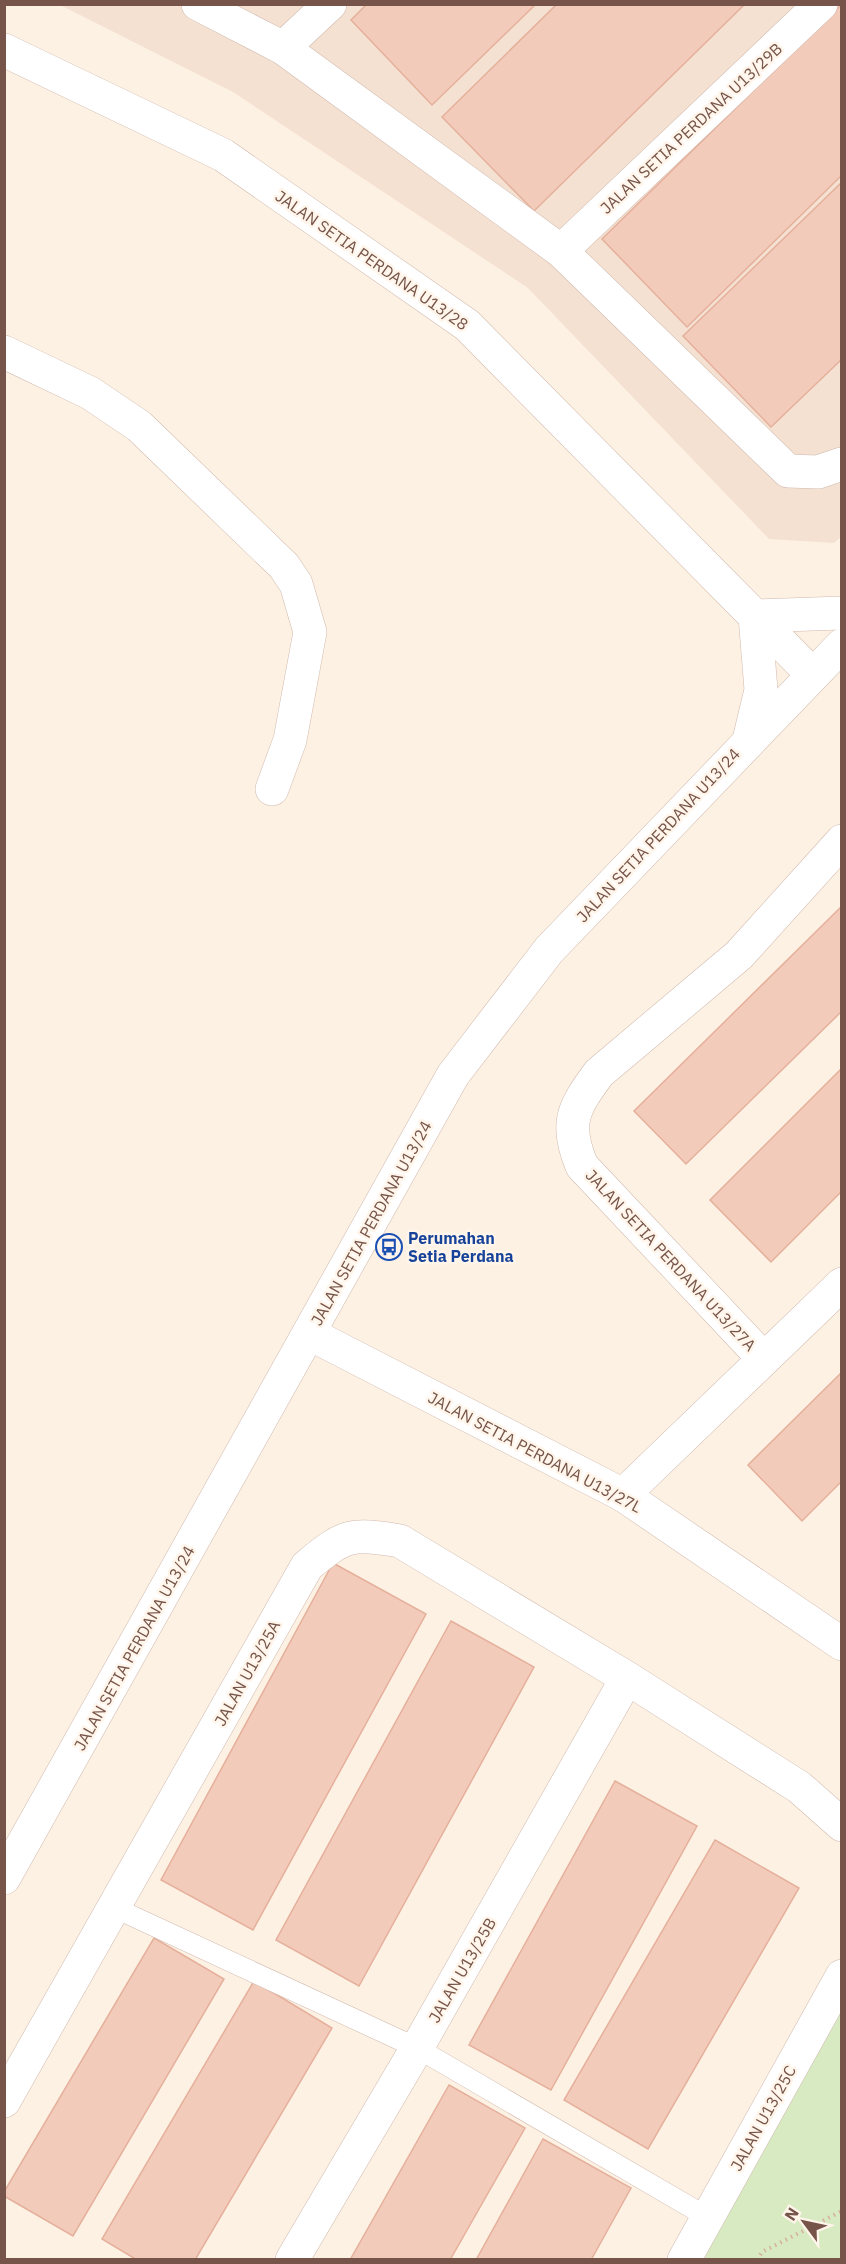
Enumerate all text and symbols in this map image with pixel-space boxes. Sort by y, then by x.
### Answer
street label: JALAN SETIA PERDANA U13/29B [596,38,786,218]
street label: JALAN SETIA PERDANA U13/28 [272,186,472,334]
street label: JALAN SETIA PERDANA U13/24 [572,744,744,926]
street label: JALAN SETIA PERDANA U13/24 [306,1117,436,1329]
street label: JALAN SETIA PERDANA U13/27A [581,1165,761,1355]
place label: Perumahan Setia Perdana [408,1228,514,1266]
bus stop icon: Perumahan Setia Perdana [374,1232,404,1262]
street label: JALAN SETIA PERDANA U13/27L [425,1387,645,1517]
street label: JALAN SETIA PERDANA U13/24 [69,1542,199,1754]
street label: JALAN U13/25A [210,1617,284,1729]
street label: JALAN U13/25B [424,1914,500,2026]
street label: JALAN U13/25C [726,2062,800,2174]
north arrow [774,2192,834,2252]
text: N [780,2204,803,2224]

